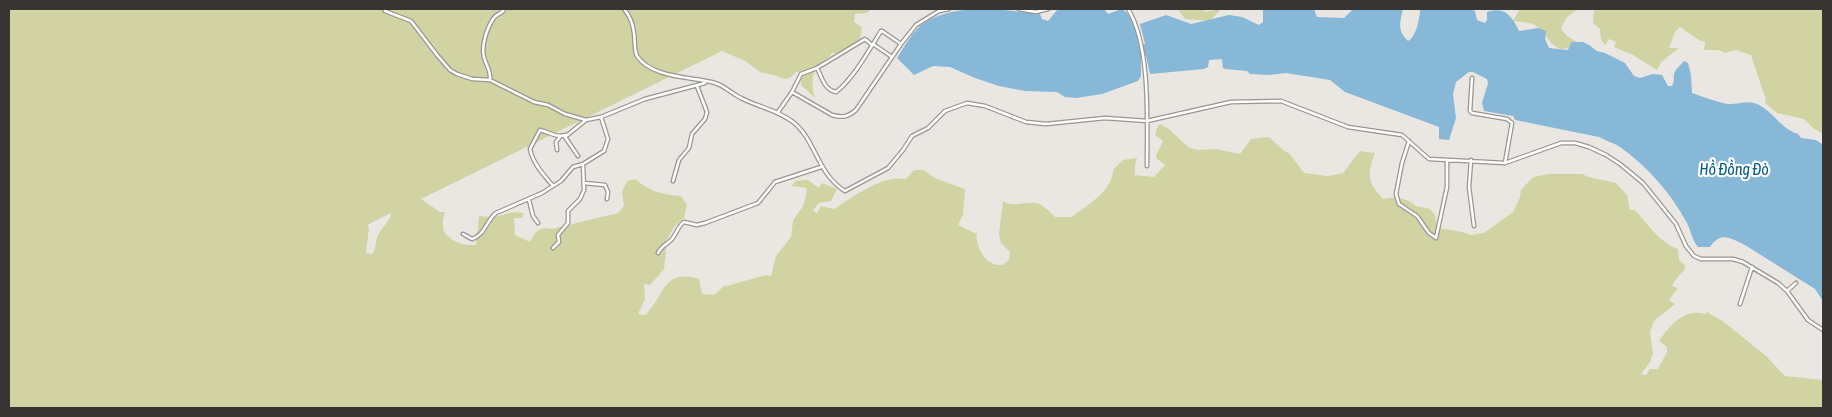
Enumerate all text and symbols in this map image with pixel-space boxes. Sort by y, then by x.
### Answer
water label: Hồ Đồng Đò [1699,160,1769,180]

